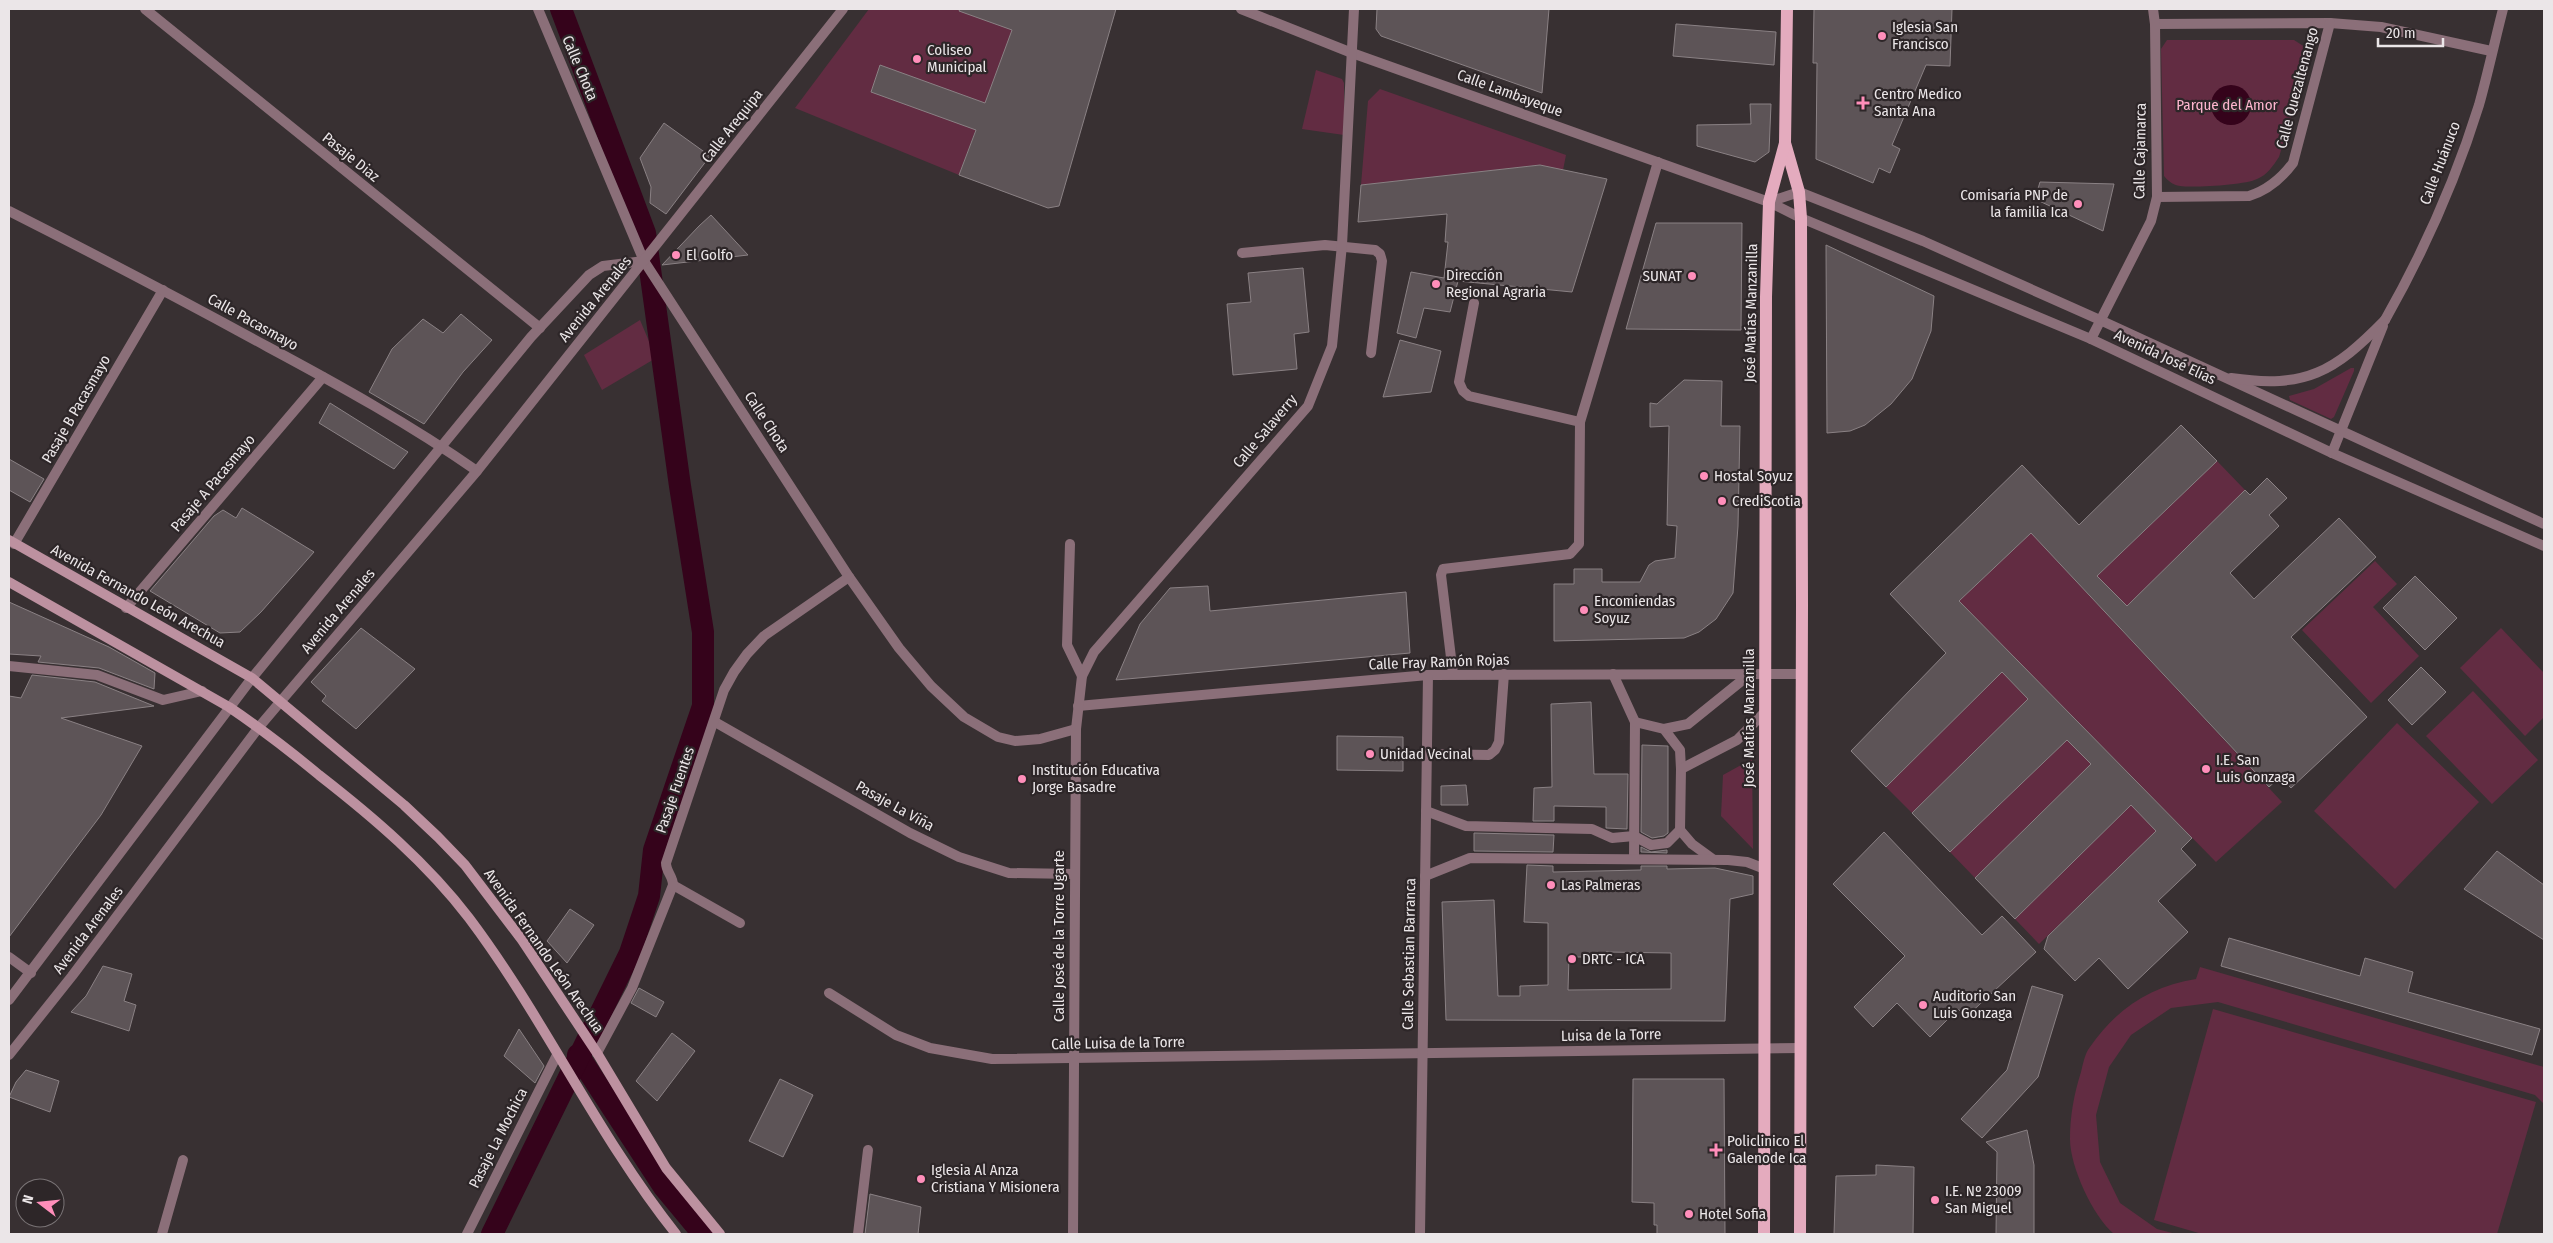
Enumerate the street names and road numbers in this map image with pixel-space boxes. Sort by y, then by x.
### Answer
street label: Calle Quezaltenango [2272,25,2322,151]
street label: Calle Chota [558,33,602,103]
street label: Calle Lambayeque [1455,66,1565,120]
street label: Calle Arequipa [698,86,766,166]
street label: Calle Cajamarca [2130,103,2150,199]
street label: Calle Huánuco [2416,119,2464,207]
street label: Pasaje Diaz [319,129,383,186]
street label: José Matías Manzanilla [1741,243,1761,383]
street label: Avenida Arenales [555,252,635,346]
street label: Calle Pacasmayo [204,290,302,354]
street label: Avenida José Elías [2111,326,2219,388]
street label: Pasaje B Pacasmayo [38,352,114,466]
street label: Calle Chota [741,388,793,456]
street label: Calle Salaverry [1229,390,1301,471]
street label: Pasaje A Pacasmayo [167,431,259,535]
street label: Avenida Fernando León Arechua [48,540,228,652]
street label: Avenida Arenales [297,565,379,657]
street label: José Matías Manzanilla [1740,648,1758,788]
street label: Calle Fray Ramón Rojas [1368,651,1510,673]
street label: Pasaje Fuentes [652,744,698,836]
street label: Pasaje La Viña [853,777,937,835]
street label: Calle José de la Torre Ugarte [1050,850,1068,1022]
street label: Avenida Fernando León Arechua [480,865,608,1037]
street label: Calle Sebastian Barranca [1399,878,1419,1030]
street label: Avenida Arenales [49,882,127,978]
street label: Luisa de la Torre [1561,1025,1661,1045]
street label: Calle Luisa de la Torre [1051,1033,1185,1053]
street label: Pasaje La Mochica [465,1085,531,1191]

